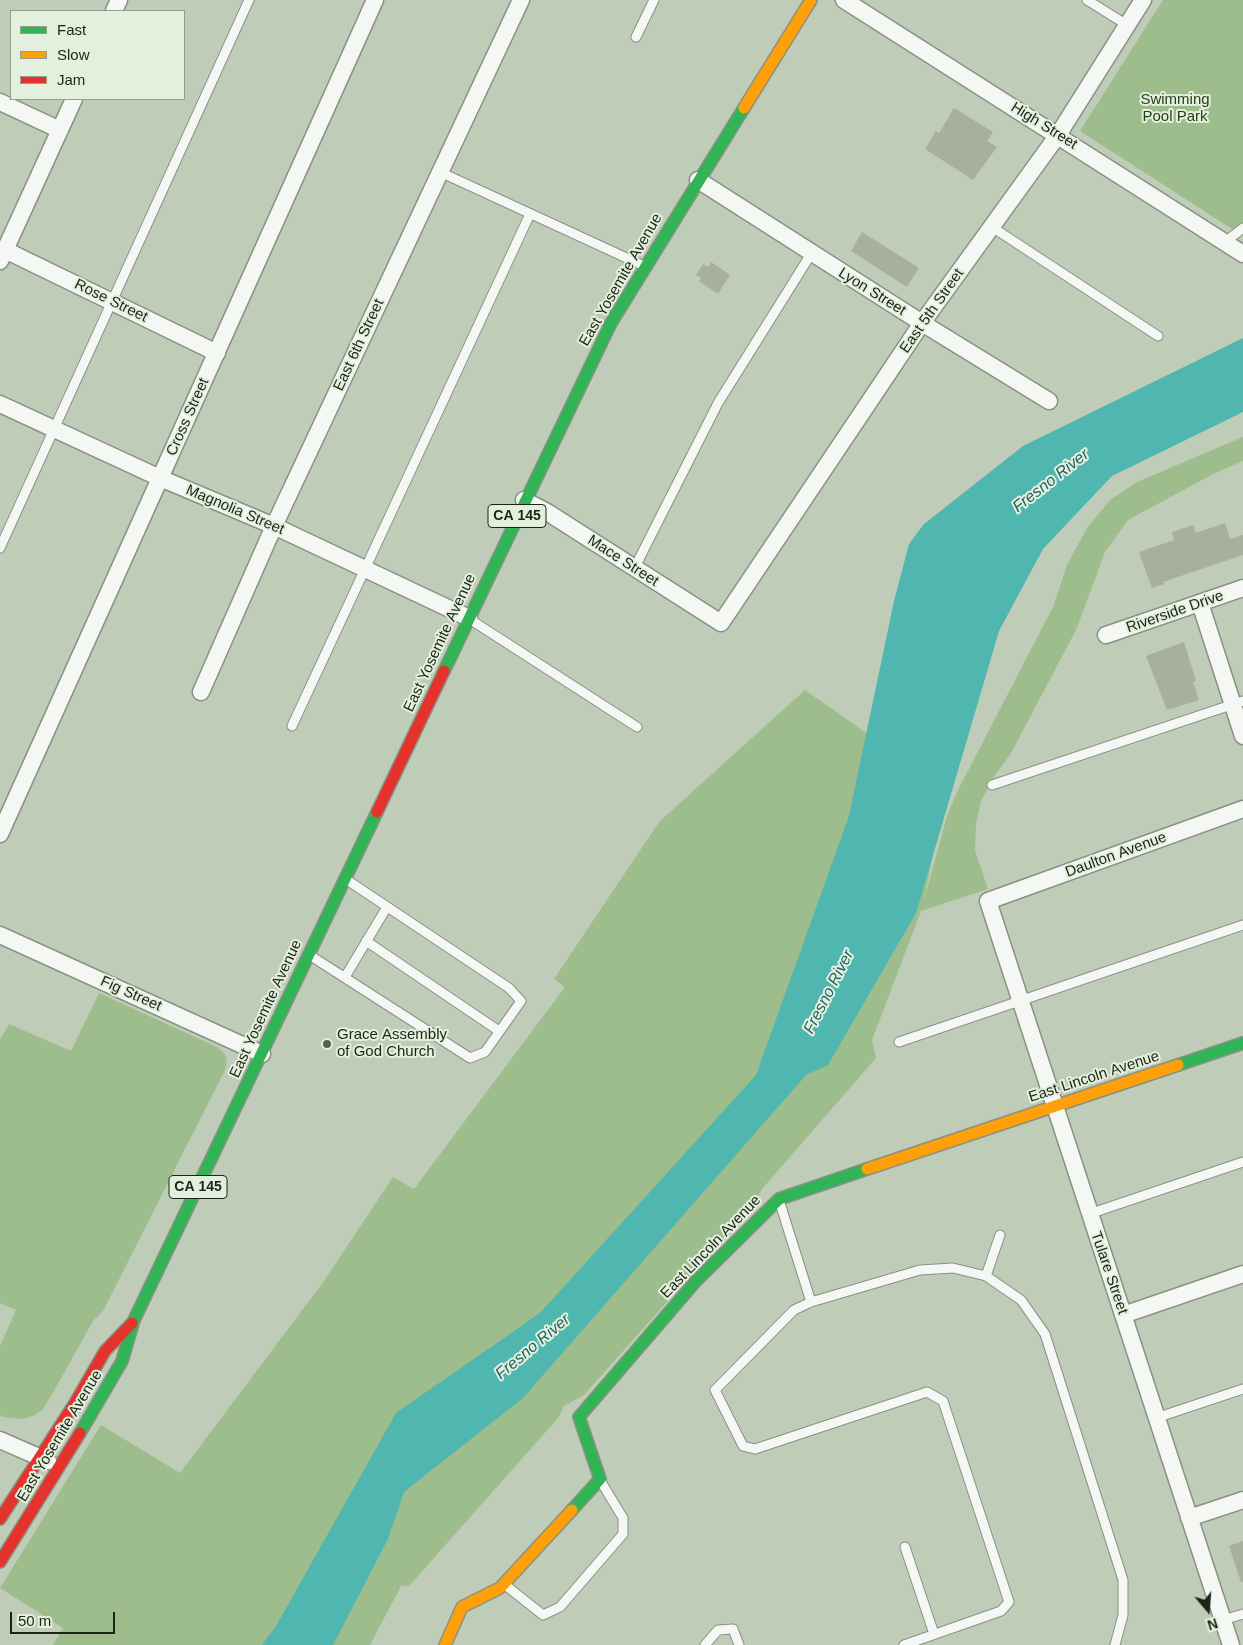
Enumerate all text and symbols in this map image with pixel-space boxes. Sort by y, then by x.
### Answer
legend [10,10,185,100]
text: Fast [57,21,86,38]
text: Slow [57,46,90,63]
text: Jam [57,71,85,88]
park label: Swimming Pool Park [1140,91,1210,126]
street label: High Street [1007,98,1081,154]
street label: East Yosemite Avenue [576,211,666,349]
street label: Lyon Street [835,264,909,320]
street label: East 5th Street [896,265,968,357]
street label: Rose Street [71,276,151,326]
street label: East 6th Street [330,296,388,394]
street label: Cross Street [163,375,213,459]
water label: Fresno River [1009,445,1093,517]
street label: Magnolia Street [183,481,287,539]
road number: CA 145 [488,504,546,528]
street label: Mace Street [584,531,662,591]
street label: East Yosemite Avenue [400,571,480,715]
street label: Riverside Drive [1124,587,1226,637]
street label: Daulton Avenue [1063,828,1169,882]
street label: East Yosemite Avenue [226,937,306,1081]
water label: Fresno River [800,947,858,1037]
street label: Fig Street [98,973,164,1015]
place label: Grace Assembly of God Church [337,1026,447,1061]
marker: Grace Assembly of God Church [321,1038,333,1050]
street label: East Lincoln Avenue [1026,1047,1162,1107]
road number: CA 145 [169,1176,227,1198]
street label: East Lincoln Avenue [657,1192,765,1302]
street label: Tulare Street [1086,1229,1132,1317]
water label: Fresno River [492,1310,574,1384]
street label: East Yosemite Avenue [14,1367,106,1505]
north arrow [1183,1585,1233,1635]
scale bar [12,1602,118,1634]
text: 50 m [18,1612,51,1629]
text: N [1205,1615,1220,1633]

